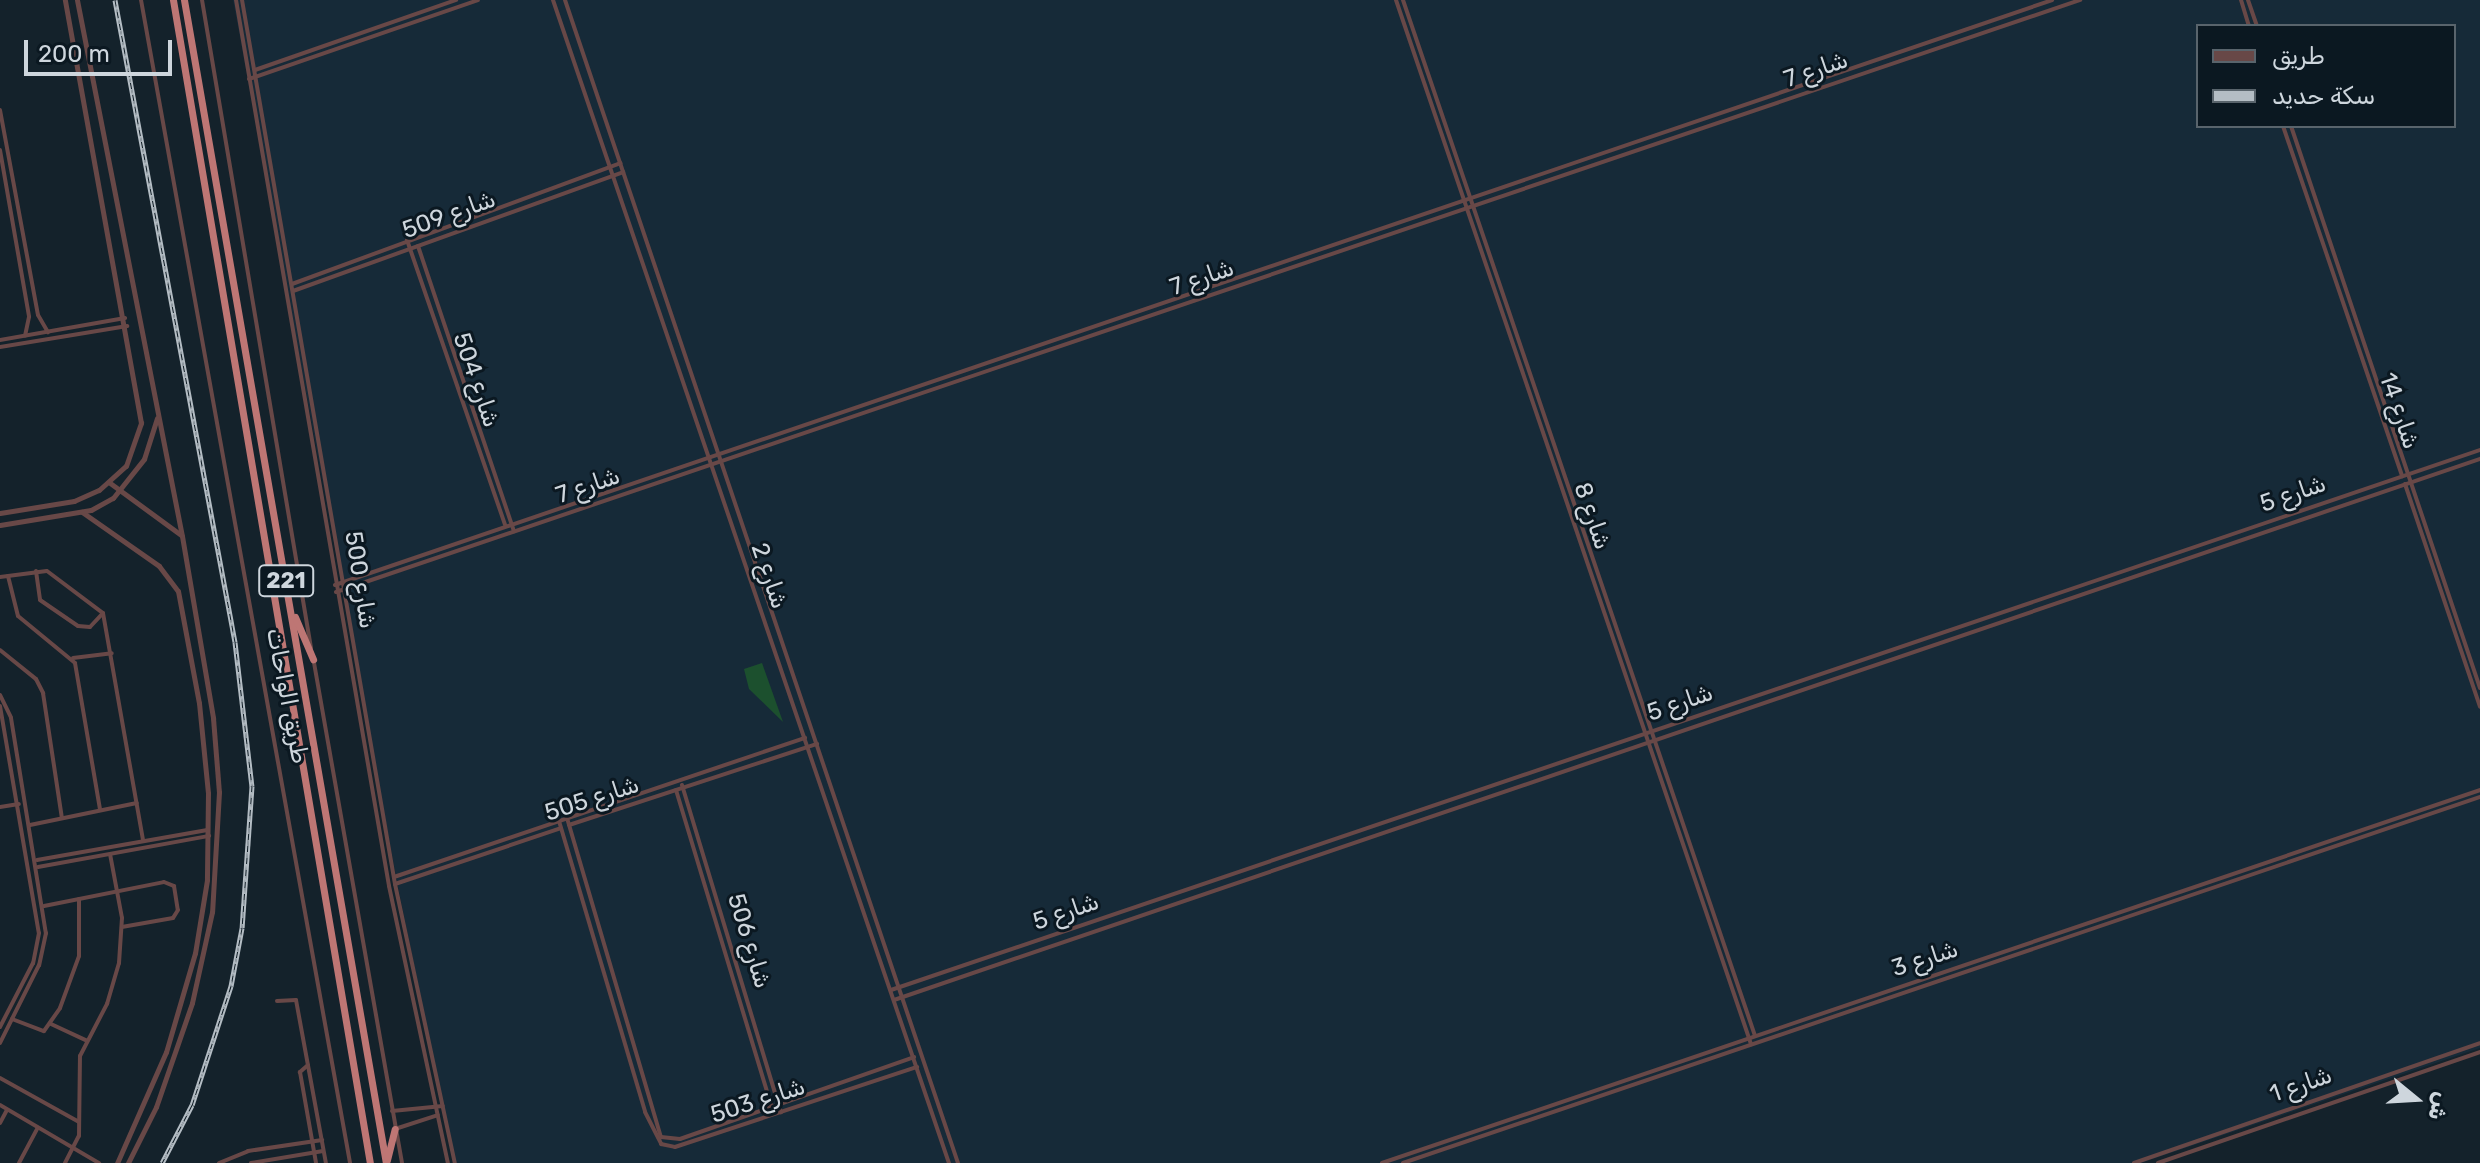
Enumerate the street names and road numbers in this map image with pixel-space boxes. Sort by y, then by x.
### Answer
street label: شارع 7 [1780,46,1852,94]
street label: شارع 509 [398,185,500,245]
street label: شارع 7 [1166,254,1238,302]
street label: شارع 504 [446,329,506,431]
street label: شارع 14 [2373,369,2425,453]
street label: شارع 7 [552,462,624,510]
street label: شارع 5 [2256,469,2330,519]
street label: شارع 8 [1567,479,1617,553]
street label: شارع 500 [338,529,382,631]
street label: شارع 2 [744,539,794,613]
road number: 221 [258,563,314,599]
street label: طريق الواحات [260,626,314,766]
street label: شارع 5 [1643,678,1717,728]
street label: شارع 505 [541,770,643,828]
street label: شارع 5 [1029,887,1103,937]
street label: شارع 506 [721,890,777,992]
street label: شارع 3 [1888,935,1962,983]
street label: شارع 1 [2266,1061,2336,1109]
street label: شارع 503 [707,1072,809,1130]

